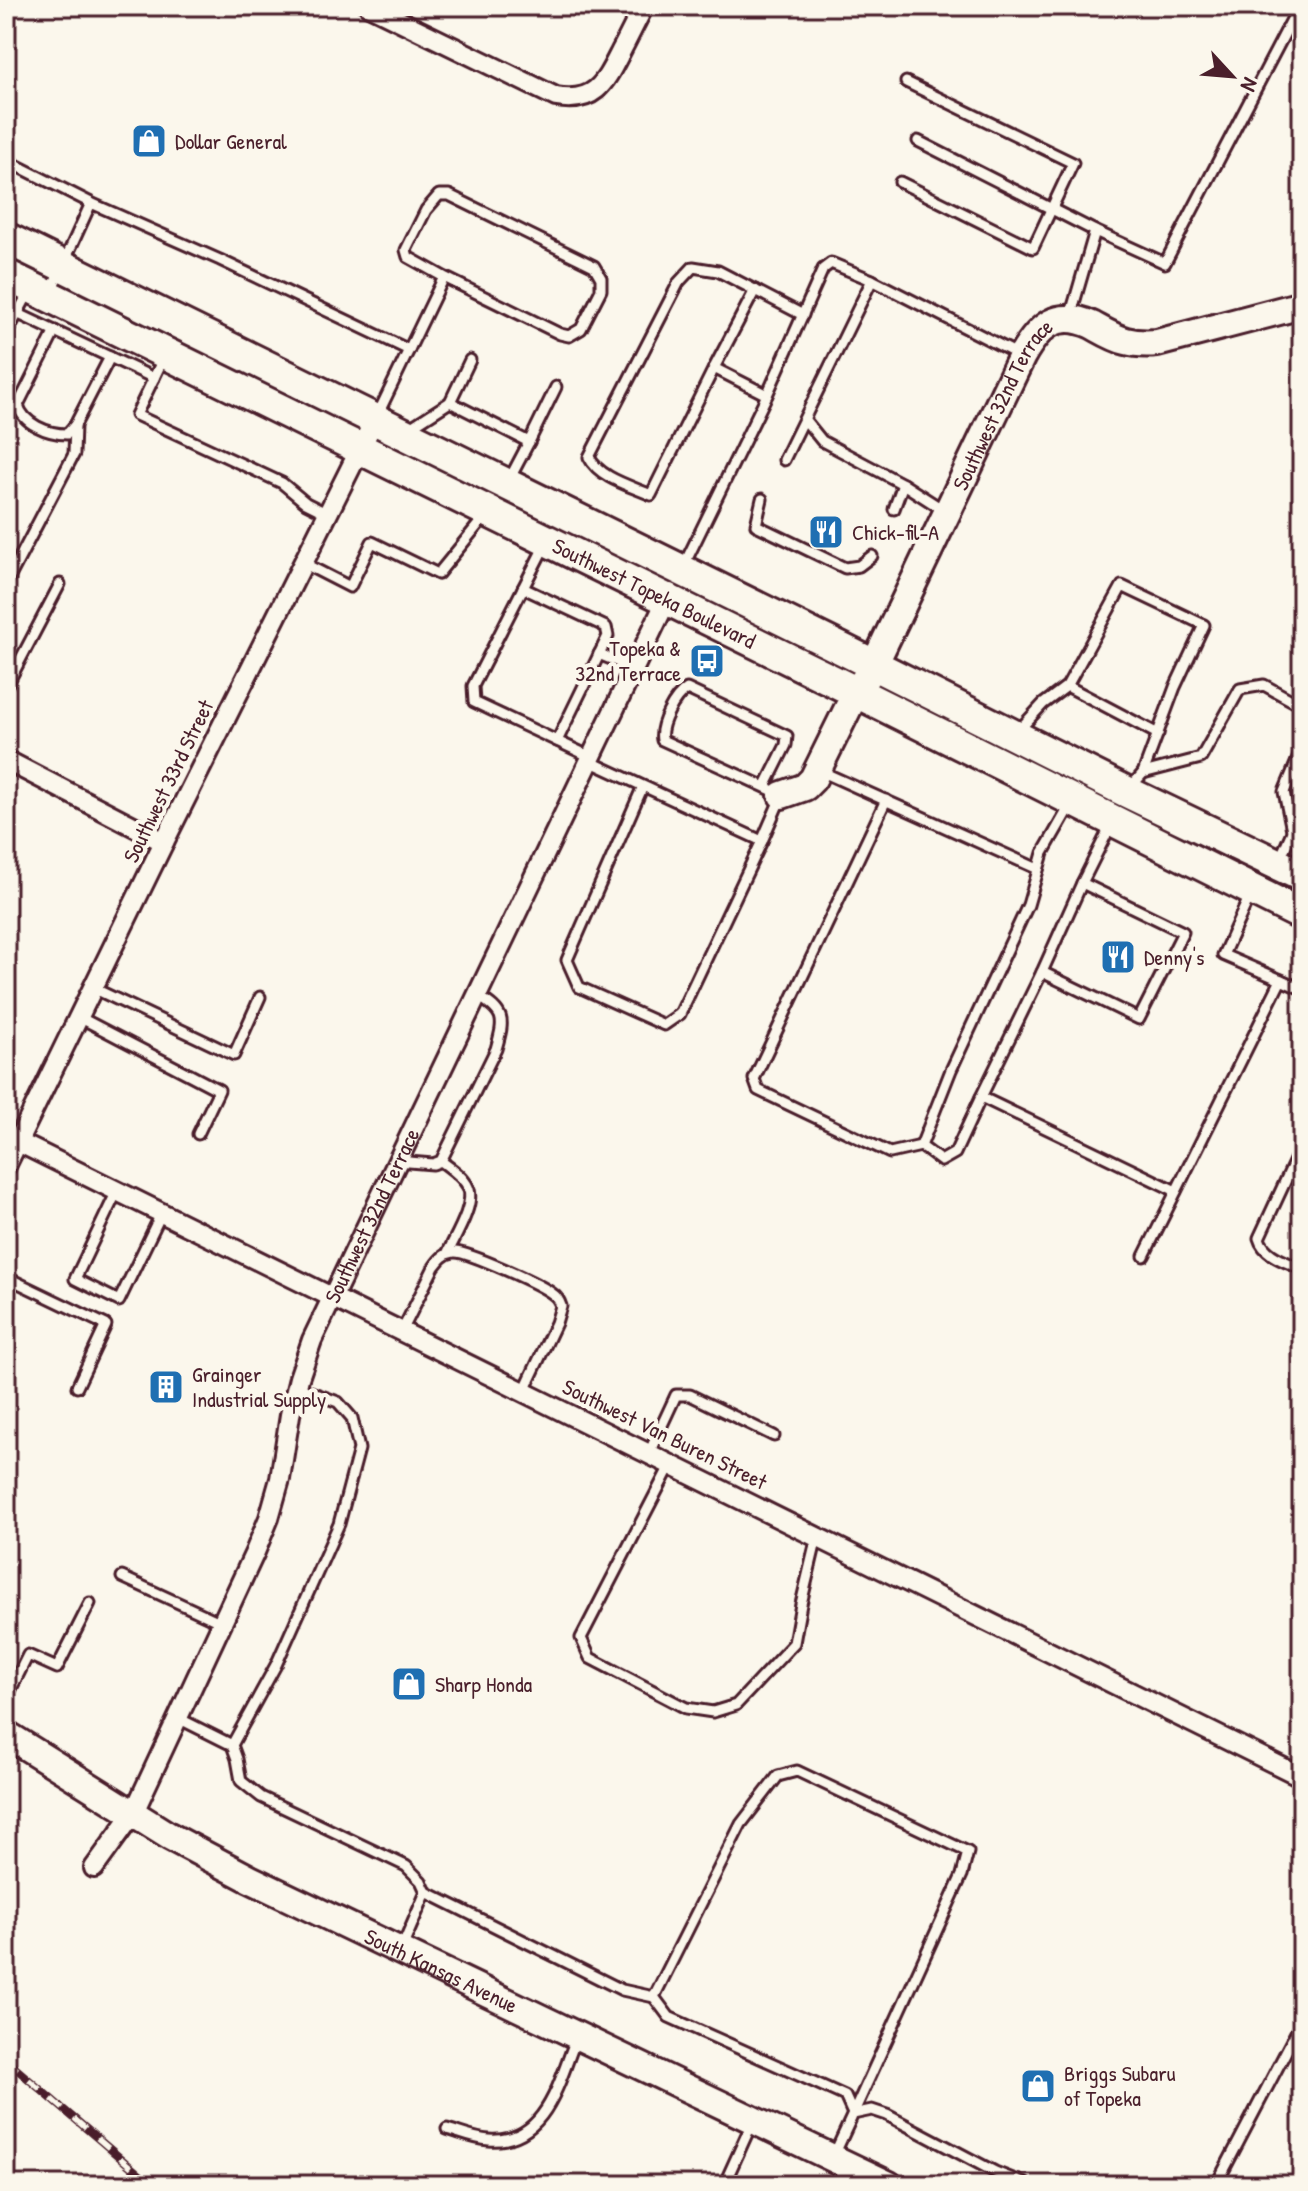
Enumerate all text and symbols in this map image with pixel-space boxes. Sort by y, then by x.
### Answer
north arrow [1192,36,1272,116]
text: N [1234,73,1266,97]
shop icon: Dollar General [130,122,168,160]
place label: Dollar General [175,126,287,156]
street label: Southwest 32nd Terrace [945,311,1059,495]
restaurant icon: Chick-fil-A [807,513,845,551]
place label: Chick-fil-A [852,517,939,547]
street label: Southwest Topeka Boulevard [548,530,761,656]
place label: Topeka & 32nd Terrace [575,633,681,688]
bus stop icon: Topeka & 32nd Terrace [688,642,726,680]
street label: Southwest 33rd Street [116,694,221,867]
restaurant icon: Denny's [1099,938,1137,976]
place label: Denny's [1144,942,1204,972]
street label: Southwest 32nd Terrace [317,1123,426,1308]
place label: Grainger Industrial Supply [192,1359,326,1414]
building icon: Grainger Industrial Supply [147,1368,185,1406]
street label: Southwest Van Buren Street [558,1371,773,1497]
shop icon: Sharp Honda [390,1665,428,1703]
place label: Sharp Honda [435,1669,533,1699]
street label: South Kansas Avenue [360,1921,523,2020]
place label: Briggs Subaru of Topeka [1064,2058,1176,2113]
shop icon: Briggs Subaru of Topeka [1019,2067,1057,2105]

